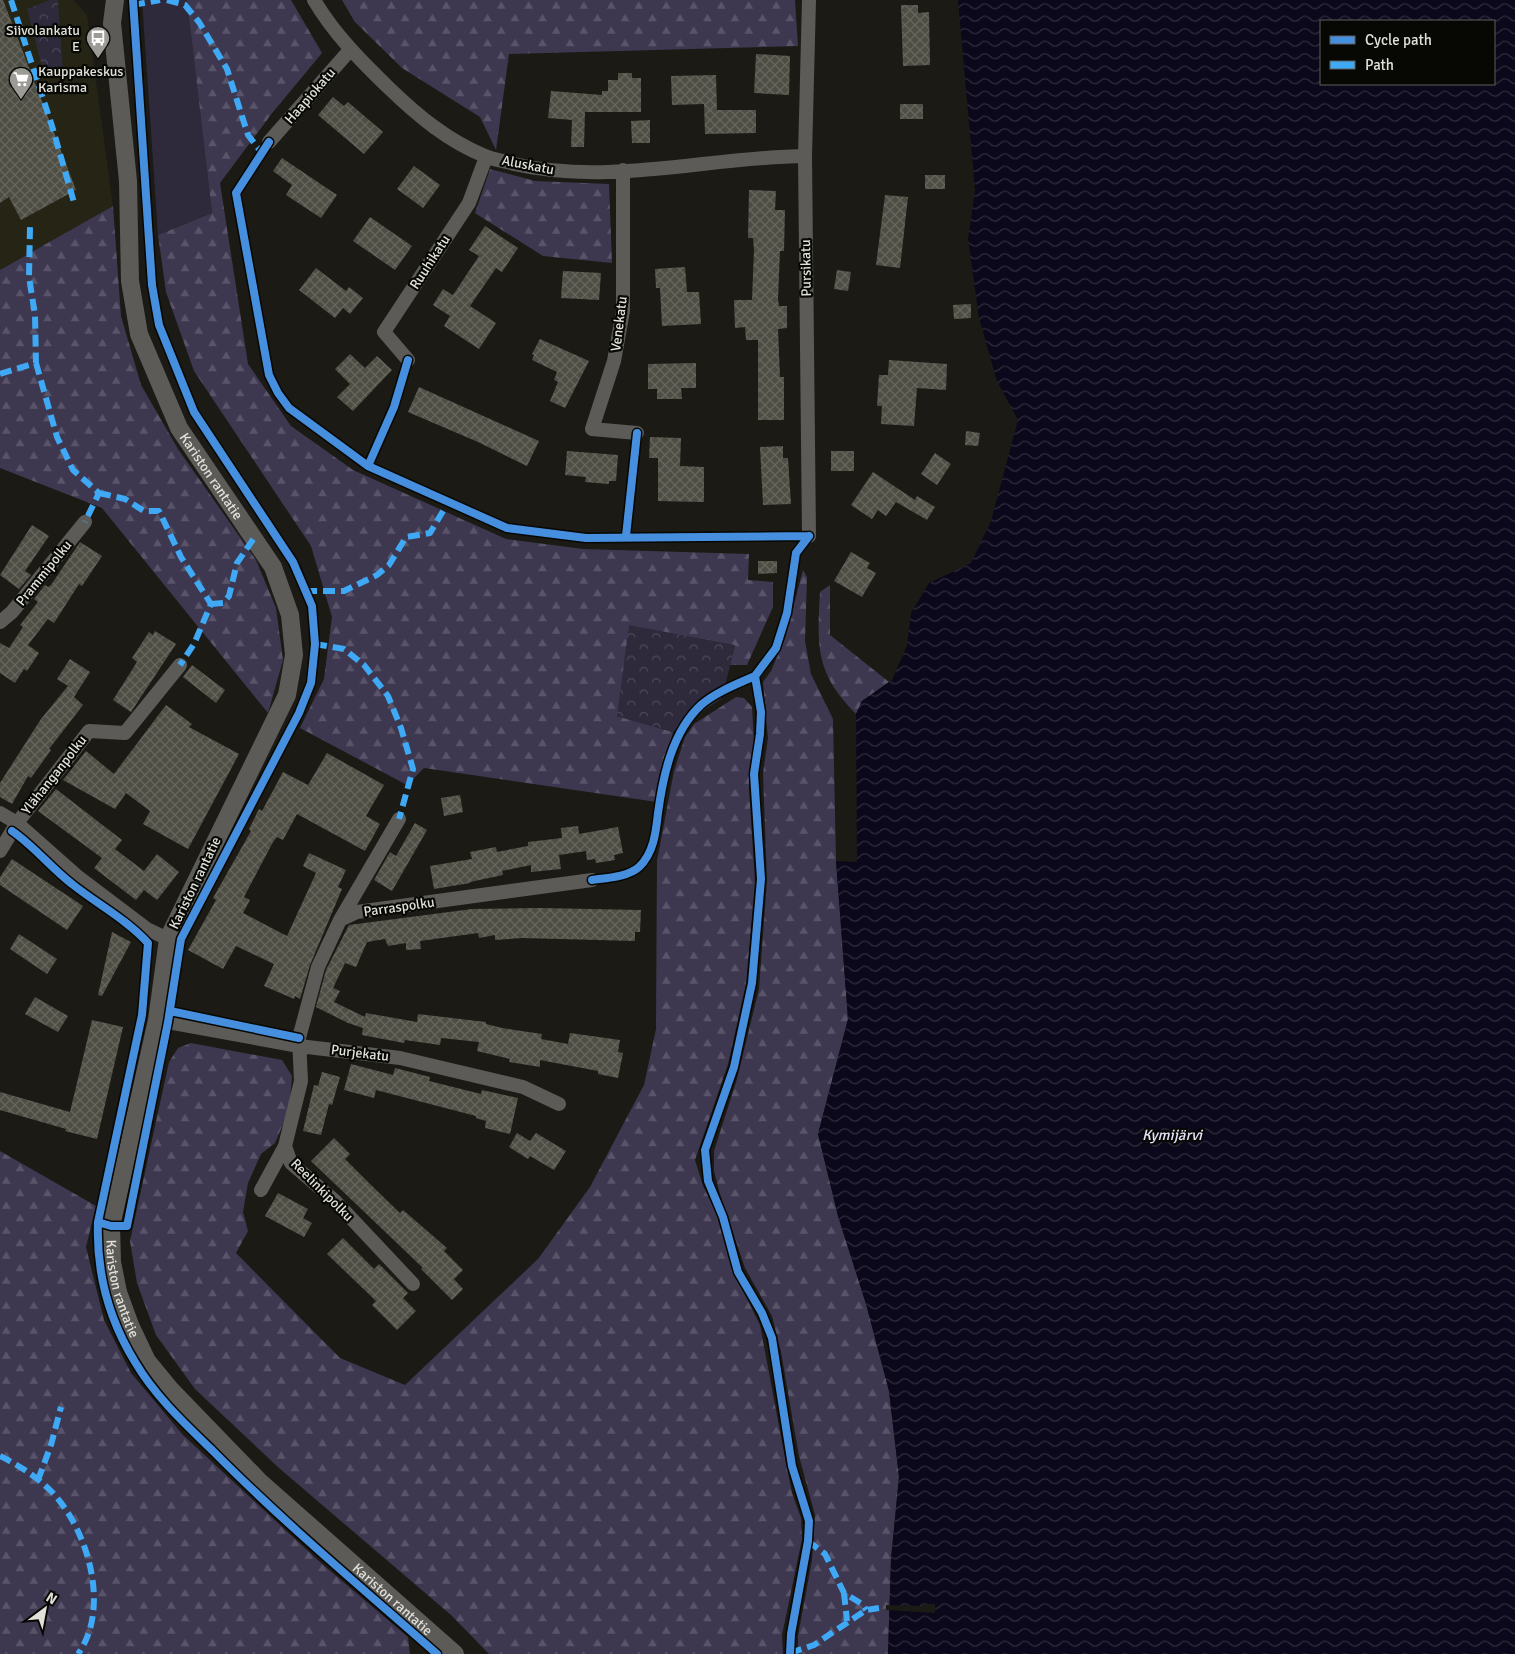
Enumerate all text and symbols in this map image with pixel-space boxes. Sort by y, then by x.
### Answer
legend [1320,20,1495,85]
place label: Siivolankatu E [6,22,80,55]
bus stop icon: Siivolankatu E [85,25,111,59]
text: Cycle path [1365,31,1432,49]
text: Path [1365,56,1394,74]
place label: Kauppakeskus Karisma [38,63,123,96]
street label: Haapiokatu [281,65,339,127]
supermarket icon: Kauppakeskus Karisma [8,66,34,100]
street label: Aluskatu [501,152,555,178]
street label: Ruuhikatu [406,232,454,292]
street label: Pursikatu [797,239,815,297]
street label: Venekatu [607,295,631,353]
street label: Kariston rantatie [176,429,247,523]
street label: Prammipolku [12,537,76,609]
street label: Ylähanganpolku [18,732,90,818]
street label: Kariston rantatie [165,834,225,932]
street label: Parraspolku [362,894,436,920]
street label: Purjekatu [330,1041,390,1065]
water label: Kymijärvi [1142,1126,1203,1144]
street label: Reelinkipolku [287,1155,357,1225]
street label: Kariston rantatie [103,1239,143,1340]
street label: Kariston rantatie [349,1559,436,1639]
north arrow [20,1584,70,1634]
text: N [43,1589,60,1608]

